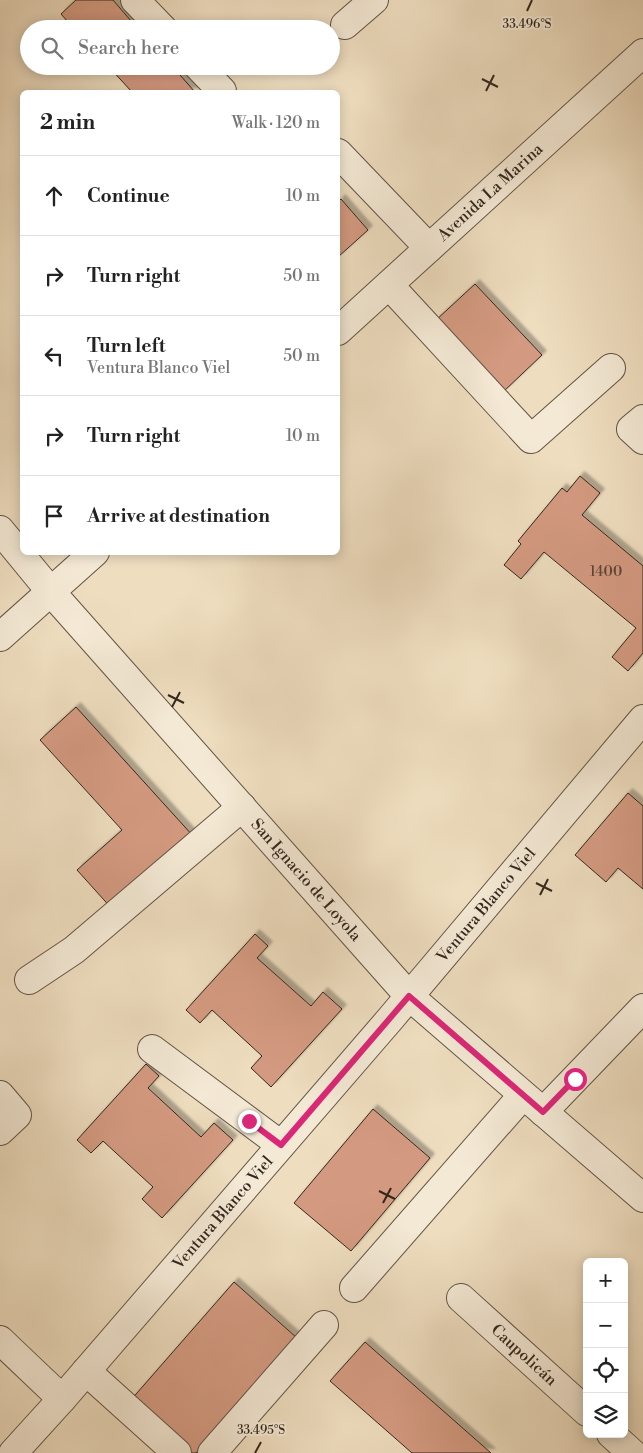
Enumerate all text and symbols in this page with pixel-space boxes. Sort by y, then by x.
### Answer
text: 33.496°S [503,17,552,32]
search box [20,20,340,75]
icon: search [38,34,66,62]
text: Search here [78,36,179,60]
text: 2 min [40,110,95,136]
text: Walk · 120 m [232,113,320,133]
street label: Avenida La Marina [433,139,548,246]
icon: ahead [40,182,68,210]
text: Continue [87,184,170,208]
text: 10 m [286,186,320,206]
icon: right [40,262,68,290]
text: Turn right [87,264,180,288]
text: 50 m [283,266,320,286]
text: Turn left [87,334,166,358]
icon: left [40,342,68,370]
text: 50 m [283,346,320,366]
text: Ventura Blanco Viel [87,358,230,378]
icon: right [40,422,68,450]
text: Turn right [87,424,180,448]
text: 10 m [286,426,320,446]
icon: arrive [40,502,68,530]
text: Arrive at destination [87,504,270,528]
house number: 1400 [590,563,622,581]
street label: San Ignacio de Loyola [247,815,366,946]
street label: Ventura Blanco Viel [432,844,540,967]
route start [564,1068,587,1091]
route end [238,1110,261,1133]
street label: Ventura Blanco Viel [168,1152,277,1274]
map controls [583,1258,628,1438]
button: + [583,1258,628,1303]
button: − [583,1303,628,1348]
street label: Caupolicán [487,1320,562,1390]
button: locate [583,1348,628,1393]
button: layers [583,1393,628,1438]
text: 33.495°S [237,1423,285,1438]

